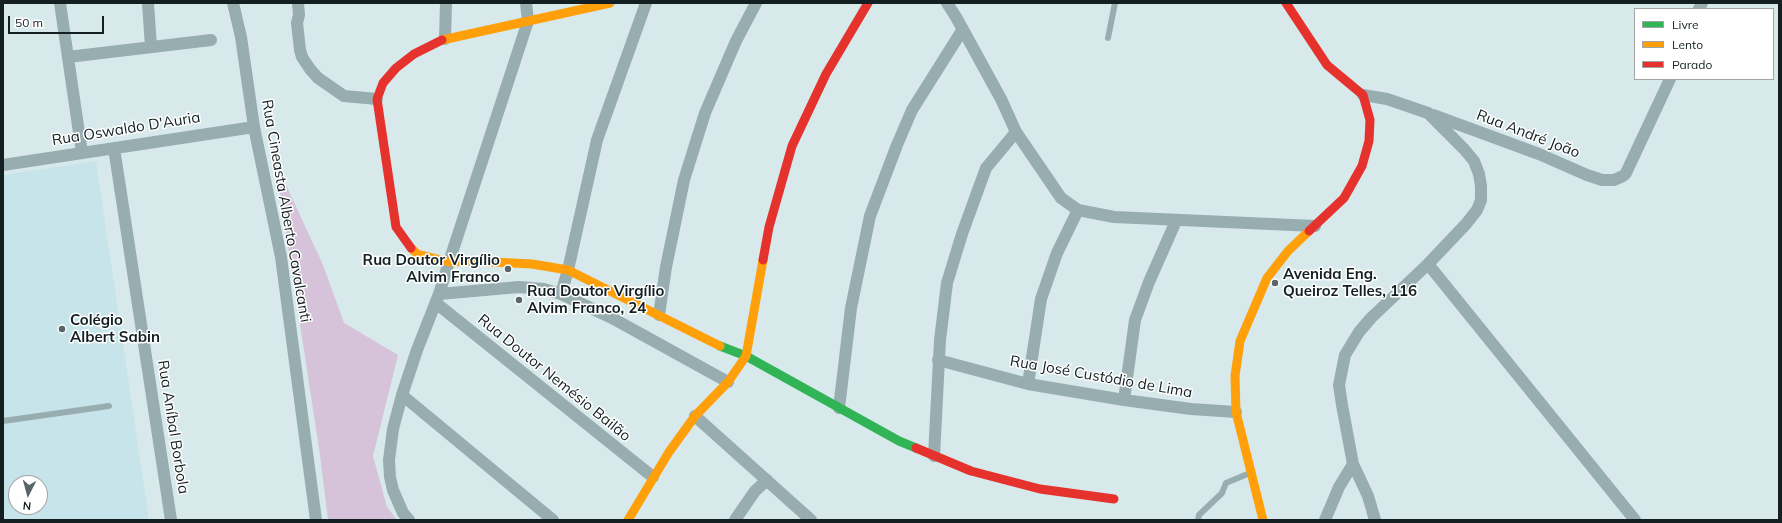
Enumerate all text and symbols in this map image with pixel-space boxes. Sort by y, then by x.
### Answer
scale bar [10,8,106,34]
legend [1634,8,1774,80]
text: 50 m [15,15,43,30]
text: Livre [1672,17,1699,32]
text: Lento [1672,37,1703,52]
text: Parado [1672,57,1712,72]
street label: Rua Cineasta Alberto Cavalcanti [258,98,314,324]
street label: Rua André João [1474,106,1582,162]
street label: Rua Oswaldo D'Auria [51,108,201,150]
place label: Rua Doutor Virgílio Alvim Franco [363,251,500,286]
marker: Rua Doutor Virgílio Alvim Franco [503,264,513,274]
place label: Avenida Eng. Queiroz Telles, 116 [1283,265,1417,300]
marker: Avenida Eng. Queiroz Telles, 116 [1270,278,1280,288]
place label: Rua Doutor Virgílio Alvim Franco, 24 [527,282,664,317]
marker: Rua Doutor Virgílio Alvim Franco, 24 [514,295,524,305]
place label: Colégio Albert Sabin [70,311,160,346]
street label: Rua Doutor Nemésio Bailão [474,311,634,445]
marker: Colégio Albert Sabin [57,324,67,334]
street label: Rua José Custódio de Lima [1008,352,1194,402]
street label: Rua Aníbal Borbola [154,359,192,495]
north arrow [8,475,48,515]
text: N [22,499,32,513]

